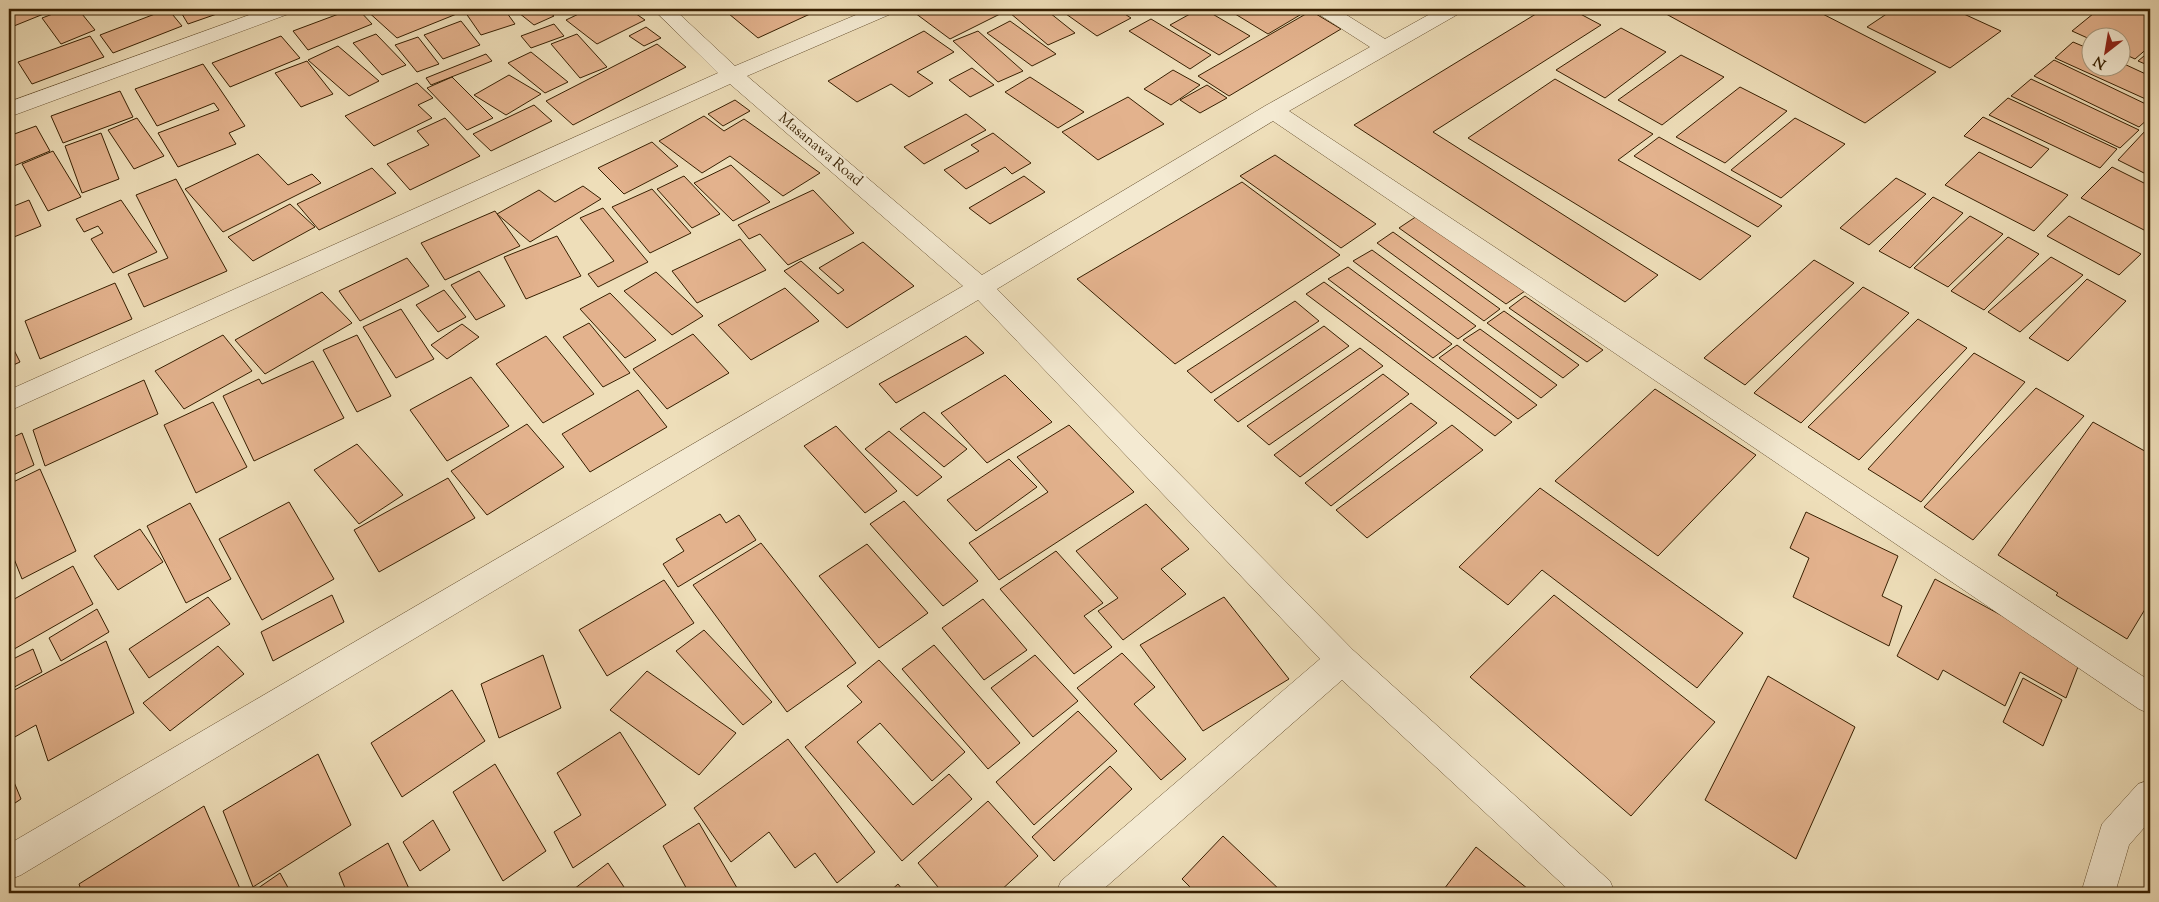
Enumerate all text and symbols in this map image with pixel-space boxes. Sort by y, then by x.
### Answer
north arrow [2082,28,2132,78]
text: N [2090,50,2110,73]
street label: Masanawa Road [773,108,867,192]

